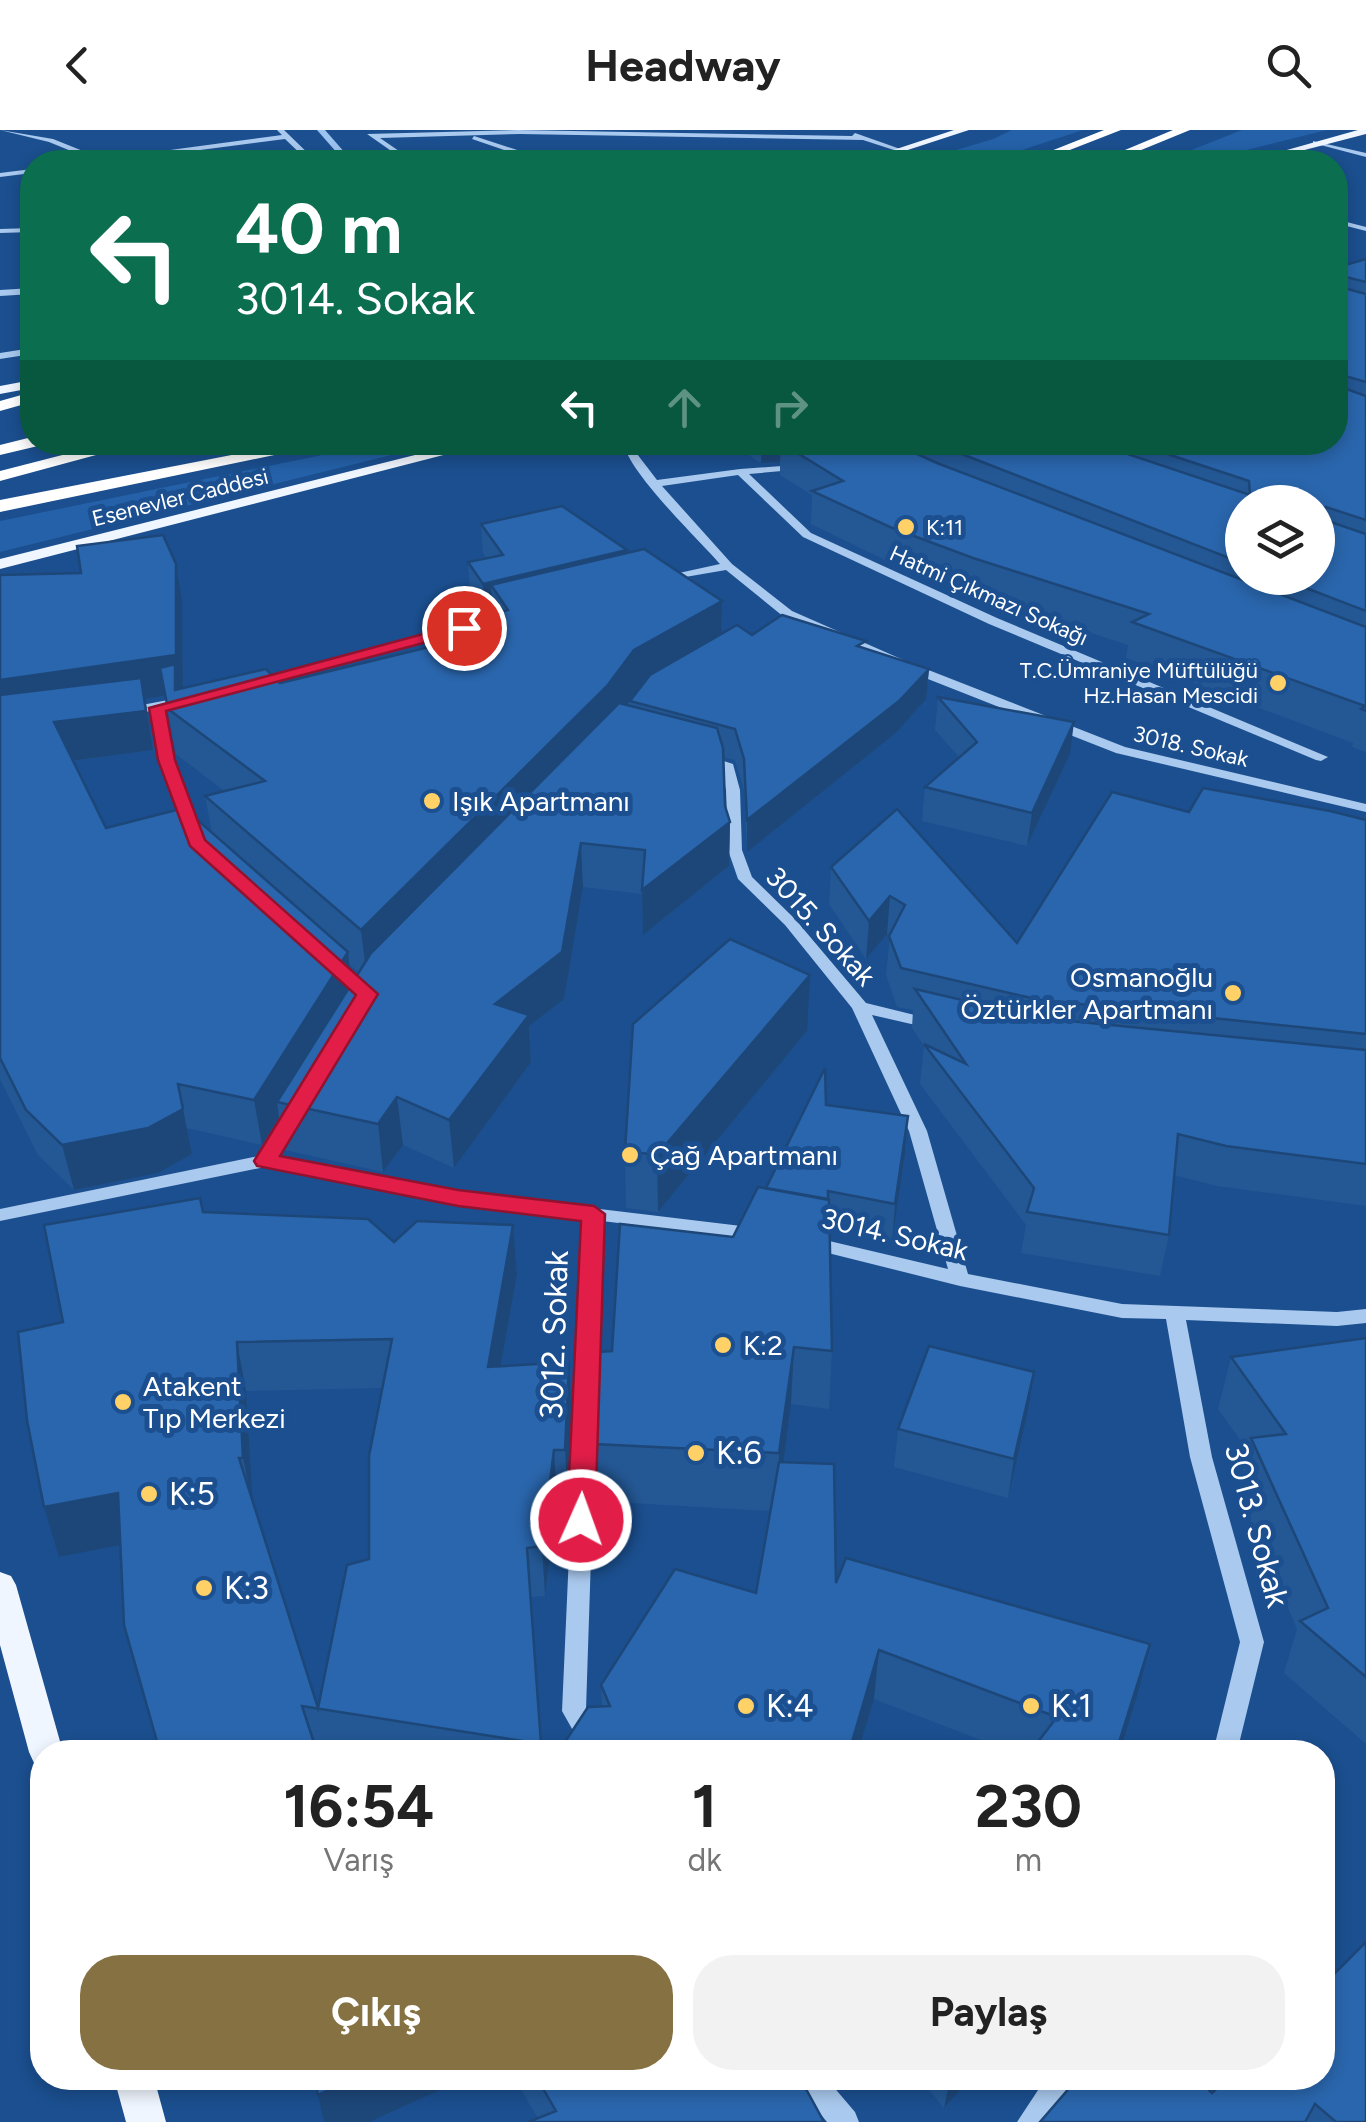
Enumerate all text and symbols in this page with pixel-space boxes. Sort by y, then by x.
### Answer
icon: back [50,38,105,93]
text: Headway [585,38,781,92]
icon: search [1261,38,1316,93]
text: 40 m [235,186,402,271]
icon: left [70,190,200,320]
text: 3014. Sokak [235,271,475,325]
icon: left [552,380,607,435]
icon: ahead [657,380,712,435]
icon: right [762,380,817,435]
street label: Esenevler Caddesi [89,463,271,532]
map controls [1225,485,1335,595]
button: layers [1225,485,1335,595]
place label: K:11 [926,514,963,541]
marker: K:11 [895,516,917,538]
street label: Hatmi Çıkmazı Sokağı [885,540,1092,651]
pin [422,586,507,671]
icon: arrive [437,601,492,656]
place label: T.C.Ümraniye Müftülüğü Hz.Hasan Mescidi [1020,657,1258,709]
marker: T.C.Ümraniye Müftülüğü Hz.Hasan Mescidi [1267,672,1289,694]
street label: 3018. Sokak [1131,720,1251,773]
place label: Işık Apartmanı [452,784,630,818]
marker: Işık Apartmanı [421,790,443,812]
street label: 3015. Sokak [759,860,883,993]
place label: Osmanoğlu Öztürkler Apartmanı [960,960,1213,1026]
marker: Osmanoğlu Öztürkler Apartmanı [1222,982,1244,1004]
place label: Çağ Apartmanı [650,1138,838,1172]
marker: Çağ Apartmanı [619,1144,641,1166]
street label: 3014. Sokak [818,1201,972,1267]
street label: 3012. Sokak [532,1250,576,1420]
place label: K:2 [743,1328,783,1362]
marker: K:2 [712,1334,734,1356]
place label: Atakent Tıp Merkezi [143,1369,286,1435]
marker: Atakent Tıp Merkezi [112,1391,134,1413]
place label: K:6 [716,1434,762,1472]
street label: 3013. Sokak [1217,1439,1297,1612]
marker: K:6 [685,1442,707,1464]
position arrow [529,1468,633,1572]
place label: K:5 [169,1475,215,1513]
marker: K:5 [138,1483,160,1505]
place label: K:3 [224,1569,269,1607]
marker: K:3 [193,1577,215,1599]
place label: K:4 [766,1687,814,1725]
place label: K:1 [1051,1687,1092,1725]
marker: K:4 [735,1695,757,1717]
marker: K:1 [1020,1695,1042,1717]
text: 16:54 [283,1770,434,1842]
text: 1 [692,1770,717,1842]
text: 230 [975,1770,1082,1842]
text: Varış [323,1841,394,1879]
text: dk [687,1841,722,1879]
text: m [1015,1841,1042,1879]
button: Çıkış [80,1955,673,2070]
button: Paylaş [693,1955,1285,2070]

